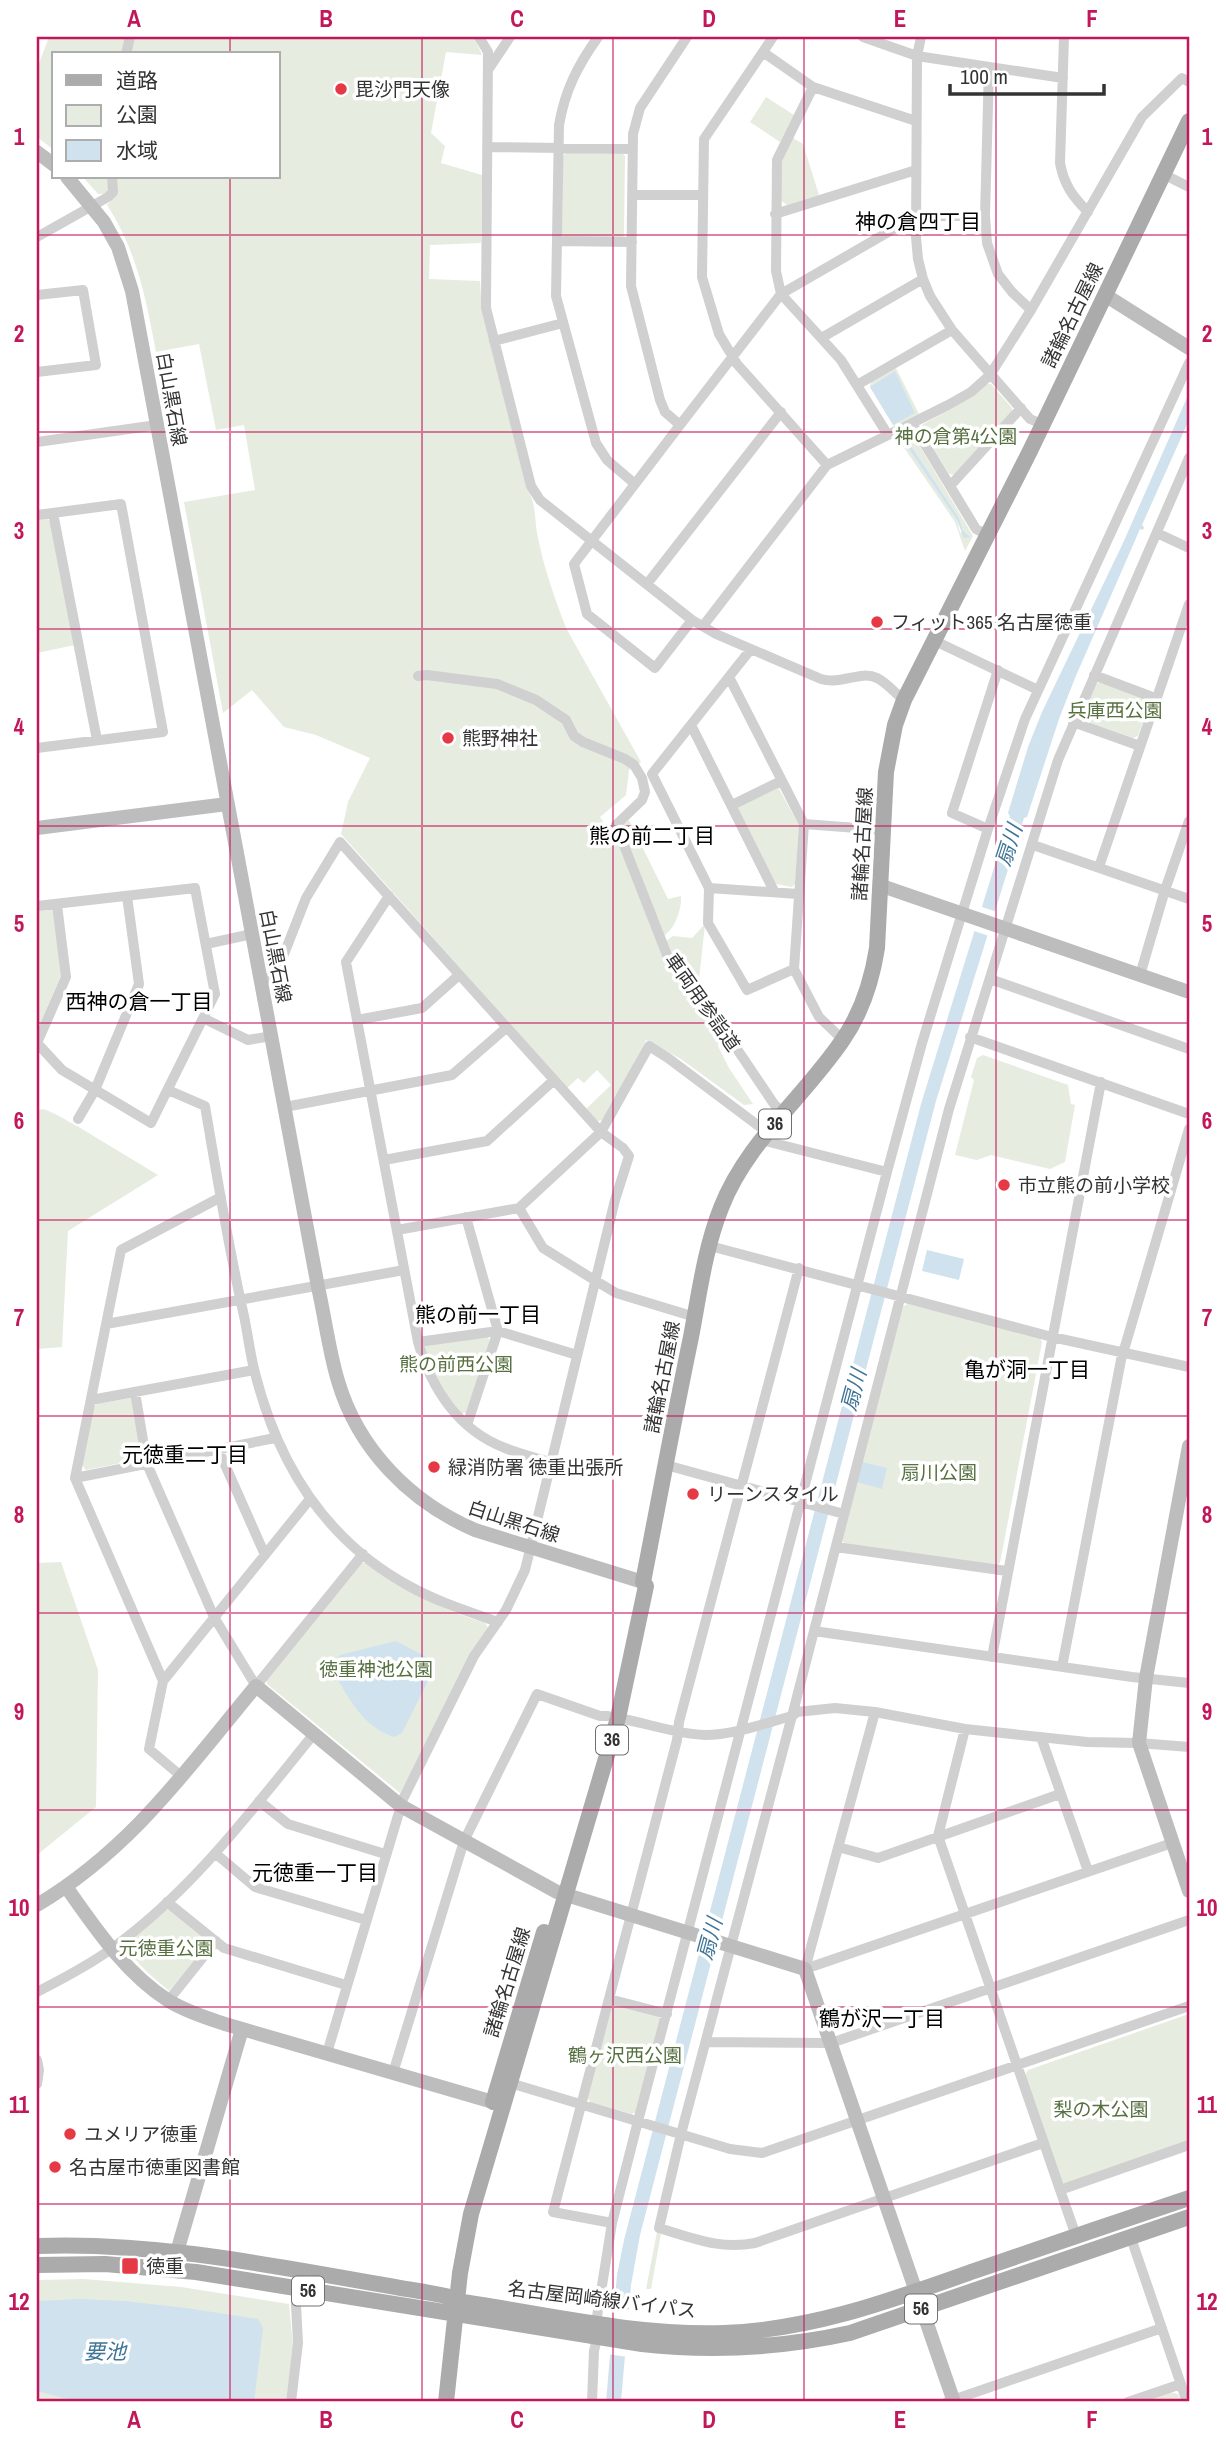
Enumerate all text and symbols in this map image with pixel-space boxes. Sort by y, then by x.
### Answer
text: A [127,3,141,34]
text: B [319,3,333,34]
text: C [510,3,524,34]
text: D [702,3,716,34]
text: E [894,3,906,34]
text: F [1086,3,1098,34]
legend [52,52,280,178]
scale bar [950,52,1104,96]
text: 100 m [960,62,1008,91]
text: 道路 [116,66,158,95]
place label: 毘沙門天像 [355,76,450,102]
marker: 毘沙門天像 [333,81,349,97]
text: 公園 [116,100,158,129]
text: 1 [14,121,25,152]
text: 1 [1202,121,1213,152]
text: 水域 [116,136,158,165]
district label: 神の倉四丁目 [855,207,981,236]
street label: 諸輪名古屋線 [1035,258,1109,372]
text: 2 [14,318,24,349]
text: 2 [1202,318,1212,349]
street label: 白山黒石線 [151,350,193,448]
park label: 神の倉第4公園 [895,423,1017,449]
text: 3 [14,515,24,546]
text: 3 [1202,515,1212,546]
place label: フィット365 名古屋徳重 [891,609,1092,635]
marker: フィット365 名古屋徳重 [869,614,885,630]
park label: 兵庫西公園 [1067,697,1163,723]
text: 4 [14,711,25,742]
text: 4 [1202,711,1213,742]
place label: 熊野神社 [462,725,538,751]
marker: 熊野神社 [440,730,456,746]
street label: 諸輪名古屋線 [846,786,878,902]
water label: 扇川 [988,818,1029,869]
district label: 熊の前二丁目 [589,821,715,850]
street label: 白山黒石線 [254,907,298,1005]
text: 5 [14,908,24,939]
text: 5 [1202,908,1212,939]
street label: 車両用参詣道 [660,948,746,1056]
district label: 西神の倉一丁目 [66,987,213,1016]
text: 6 [14,1105,24,1136]
text: 6 [1202,1105,1212,1136]
road number: 36 [759,1110,791,1139]
place label: 市立熊の前小学校 [1018,1172,1170,1198]
marker: 市立熊の前小学校 [996,1177,1012,1193]
district label: 熊の前一丁目 [415,1300,541,1329]
text: 7 [14,1302,24,1333]
text: 7 [1202,1302,1212,1333]
street label: 諸輪名古屋線 [638,1319,686,1435]
park label: 熊の前西公園 [399,1351,513,1377]
district label: 亀が洞一丁目 [964,1355,1090,1384]
water label: 扇川 [834,1364,873,1414]
district label: 元徳重二丁目 [122,1440,248,1469]
place label: 緑消防署 徳重出張所 [448,1454,623,1480]
marker: 緑消防署 徳重出張所 [426,1459,442,1475]
park label: 扇川公園 [901,1459,977,1485]
place label: リーンスタイル [707,1481,839,1507]
marker: リーンスタイル [685,1486,701,1502]
street label: 白山黒石線 [465,1494,563,1548]
text: 8 [14,1499,24,1530]
text: 8 [1202,1499,1212,1530]
park label: 徳重神池公園 [319,1656,433,1682]
text: 9 [14,1696,24,1727]
text: 9 [1202,1696,1212,1727]
road number: 36 [596,1726,628,1755]
district label: 元徳重一丁目 [252,1858,378,1887]
text: 10 [9,1892,29,1923]
text: 10 [1197,1892,1217,1923]
water label: 扇川 [690,1913,729,1963]
street label: 諸輪名古屋線 [478,1924,536,2040]
park label: 元徳重公園 [118,1935,214,1961]
district label: 鶴が沢一丁目 [819,2004,945,2033]
park label: 鶴ヶ沢西公園 [568,2042,682,2068]
text: 11 [9,2089,29,2120]
text: 11 [1197,2089,1217,2120]
park label: 梨の木公園 [1053,2096,1149,2122]
place label: ユメリア徳重 [84,2121,198,2147]
marker: ユメリア徳重 [62,2126,78,2142]
place label: 名古屋市徳重図書館 [69,2154,240,2180]
marker: 名古屋市徳重図書館 [47,2159,63,2175]
place label: 徳重 [146,2253,184,2279]
marker: 徳重 [120,2256,140,2276]
street label: 名古屋岡崎線バイパス [506,2275,698,2323]
road number: 56 [292,2276,324,2306]
text: 12 [9,2286,29,2317]
text: 12 [1197,2286,1217,2317]
road number: 56 [905,2294,937,2323]
water label: 要池 [84,2337,128,2366]
text: A [127,2404,141,2435]
text: B [319,2404,333,2435]
text: C [510,2404,524,2435]
text: D [702,2404,716,2435]
text: E [894,2404,906,2435]
text: F [1086,2404,1098,2435]

